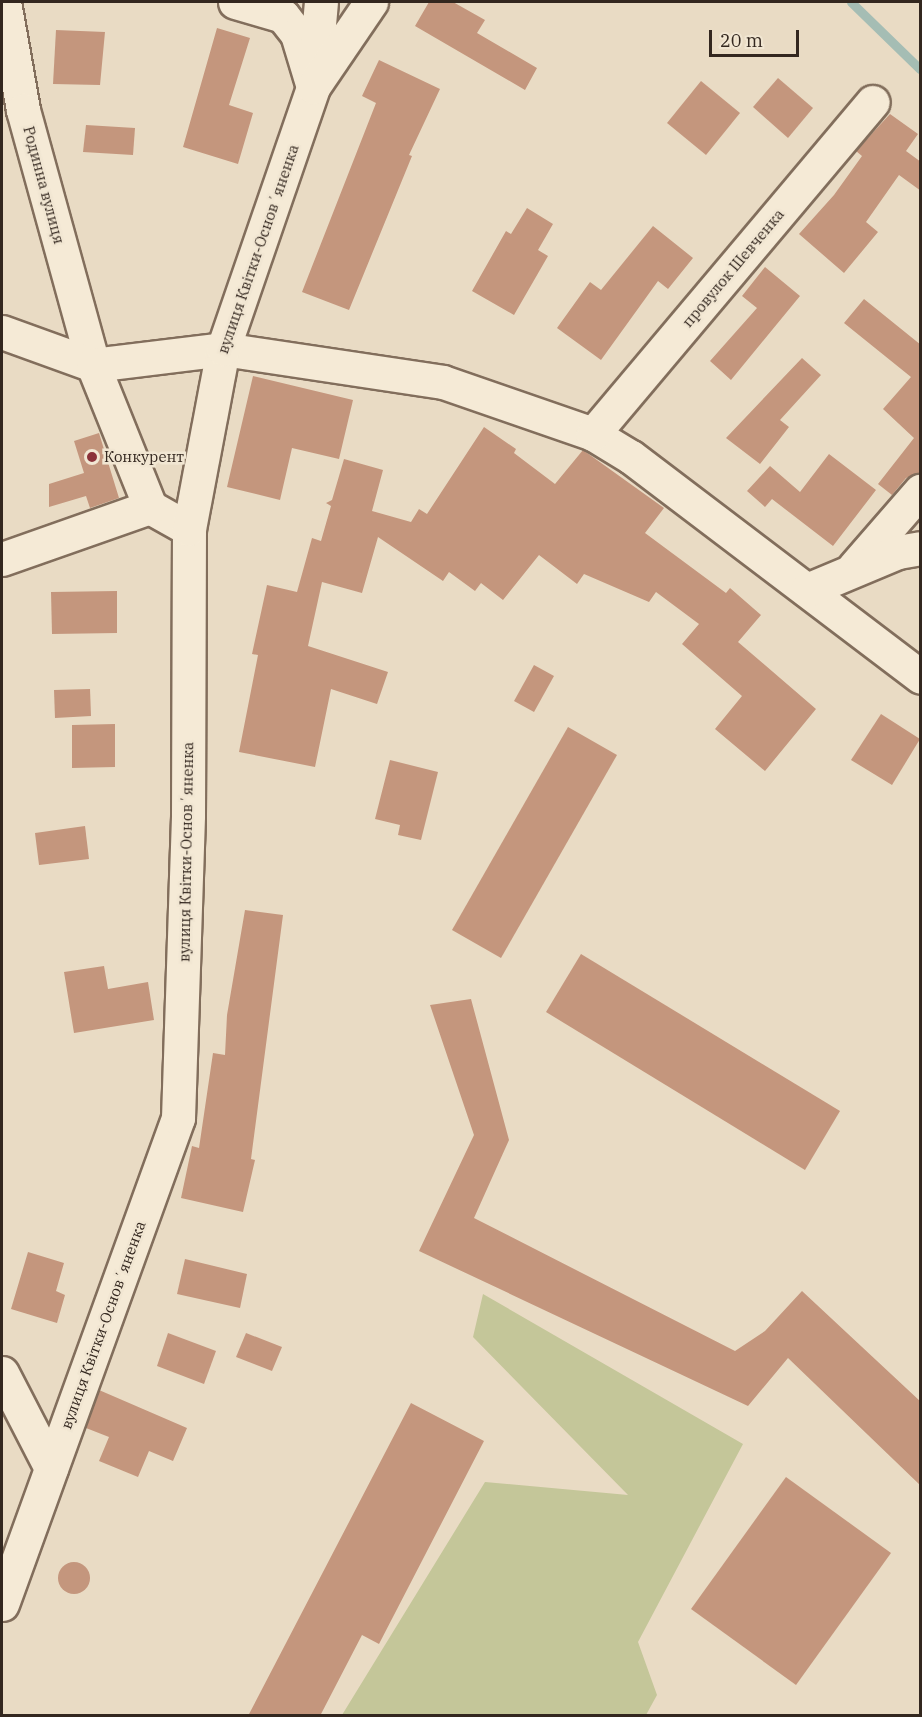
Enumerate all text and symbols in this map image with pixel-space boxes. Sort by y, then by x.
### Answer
scale bar [712,18,802,56]
text: 20 m [720,29,763,52]
street label: Родинна вулиця [20,124,68,246]
street label: вулиця Квітки-Основʼяненка [214,142,302,356]
street label: провулок Шевченка [678,205,788,331]
place label: Конкурент [104,448,184,466]
marker: Конкурент [85,450,99,464]
street label: вулиця Квітки-Основʼяненка [175,742,197,962]
street label: вулиця Квітки-Основʼяненка [57,1218,149,1432]

